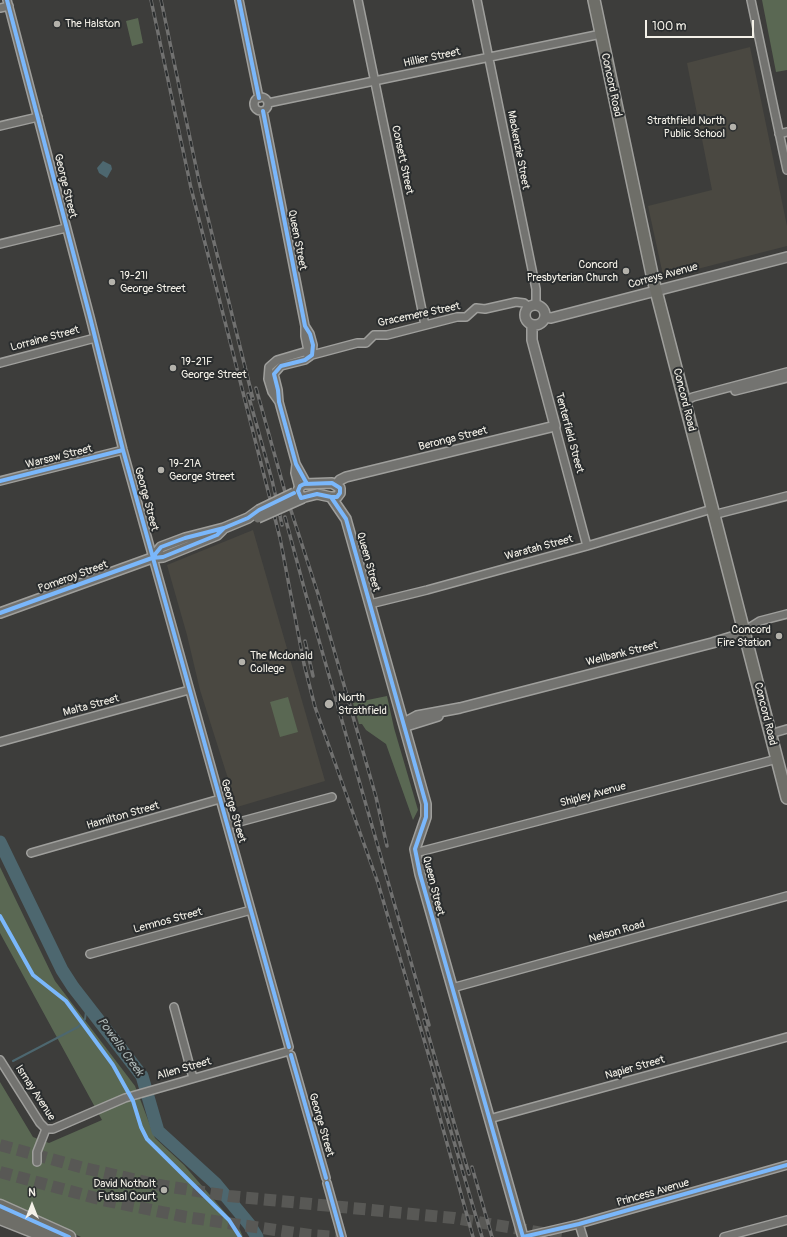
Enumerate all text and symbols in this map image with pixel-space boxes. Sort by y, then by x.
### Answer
scale bar [647,12,756,38]
place label: The Halston [65,17,120,31]
marker: The Halston [52,19,62,29]
text: 100 m [652,19,686,34]
street label: Hillier Street [402,46,462,70]
street label: Concord Road [598,52,624,118]
street label: Mackenzie Street [504,109,532,191]
place label: Strathfield North Public School [647,114,725,140]
marker: Strathfield North Public School [728,122,738,132]
street label: Consett Street [388,124,416,196]
street label: George Street [51,153,79,219]
street label: Queen Street [285,209,309,271]
place label: Concord Presbyterian Church [527,258,618,284]
street label: Correys Avenue [627,260,699,292]
marker: Concord Presbyterian Church [621,266,631,276]
place label: 19-21I George Street [120,269,186,295]
marker: 19-21I George Street [107,277,117,287]
street label: Gracemere Street [377,300,461,330]
street label: Lorraine Street [9,323,81,355]
place label: 19-21F George Street [181,355,247,381]
marker: 19-21F George Street [168,363,178,373]
street label: Concord Road [670,367,698,433]
street label: Tenterfield Street [552,391,586,475]
street label: Beronga Street [417,424,489,454]
street label: Warsaw Street [24,442,94,472]
place label: 19-21A George Street [169,457,235,483]
marker: 19-21A George Street [156,465,166,475]
street label: George Street [131,466,161,532]
street label: Queen Street [353,531,383,593]
street label: Waratah Street [503,533,575,563]
street label: Pomeroy Street [36,558,110,596]
place label: Concord Fire Station [717,623,771,649]
marker: Concord Fire Station [774,631,784,641]
street label: Wellbank Street [585,639,659,669]
place label: The Mcdonald College [250,649,313,675]
marker: The Mcdonald College [237,657,247,667]
street label: Concord Road [751,681,779,747]
place label: North Strathfield [338,691,387,717]
street label: Malta Street [62,692,120,720]
marker: North Strathfield [323,698,335,710]
street label: George Street [218,778,248,844]
street label: Shipley Avenue [559,780,627,810]
street label: Hamilton Street [85,799,161,833]
street label: Queen Street [419,855,447,917]
street label: Lemnos Street [132,905,204,937]
street label: Nelson Road [588,918,646,946]
water label: Powells Creek [94,1015,146,1079]
street label: Napier Street [604,1053,666,1083]
street label: Allen Street [155,1055,213,1083]
street label: Ismay Avenue [12,1063,58,1123]
street label: George Street [306,1092,336,1158]
street label: Princess Avenue [615,1176,691,1210]
place label: David Notholt Futsal Court [93,1177,156,1203]
north arrow [12,1185,52,1225]
marker: David Notholt Futsal Court [159,1185,169,1195]
text: N [28,1186,36,1199]

